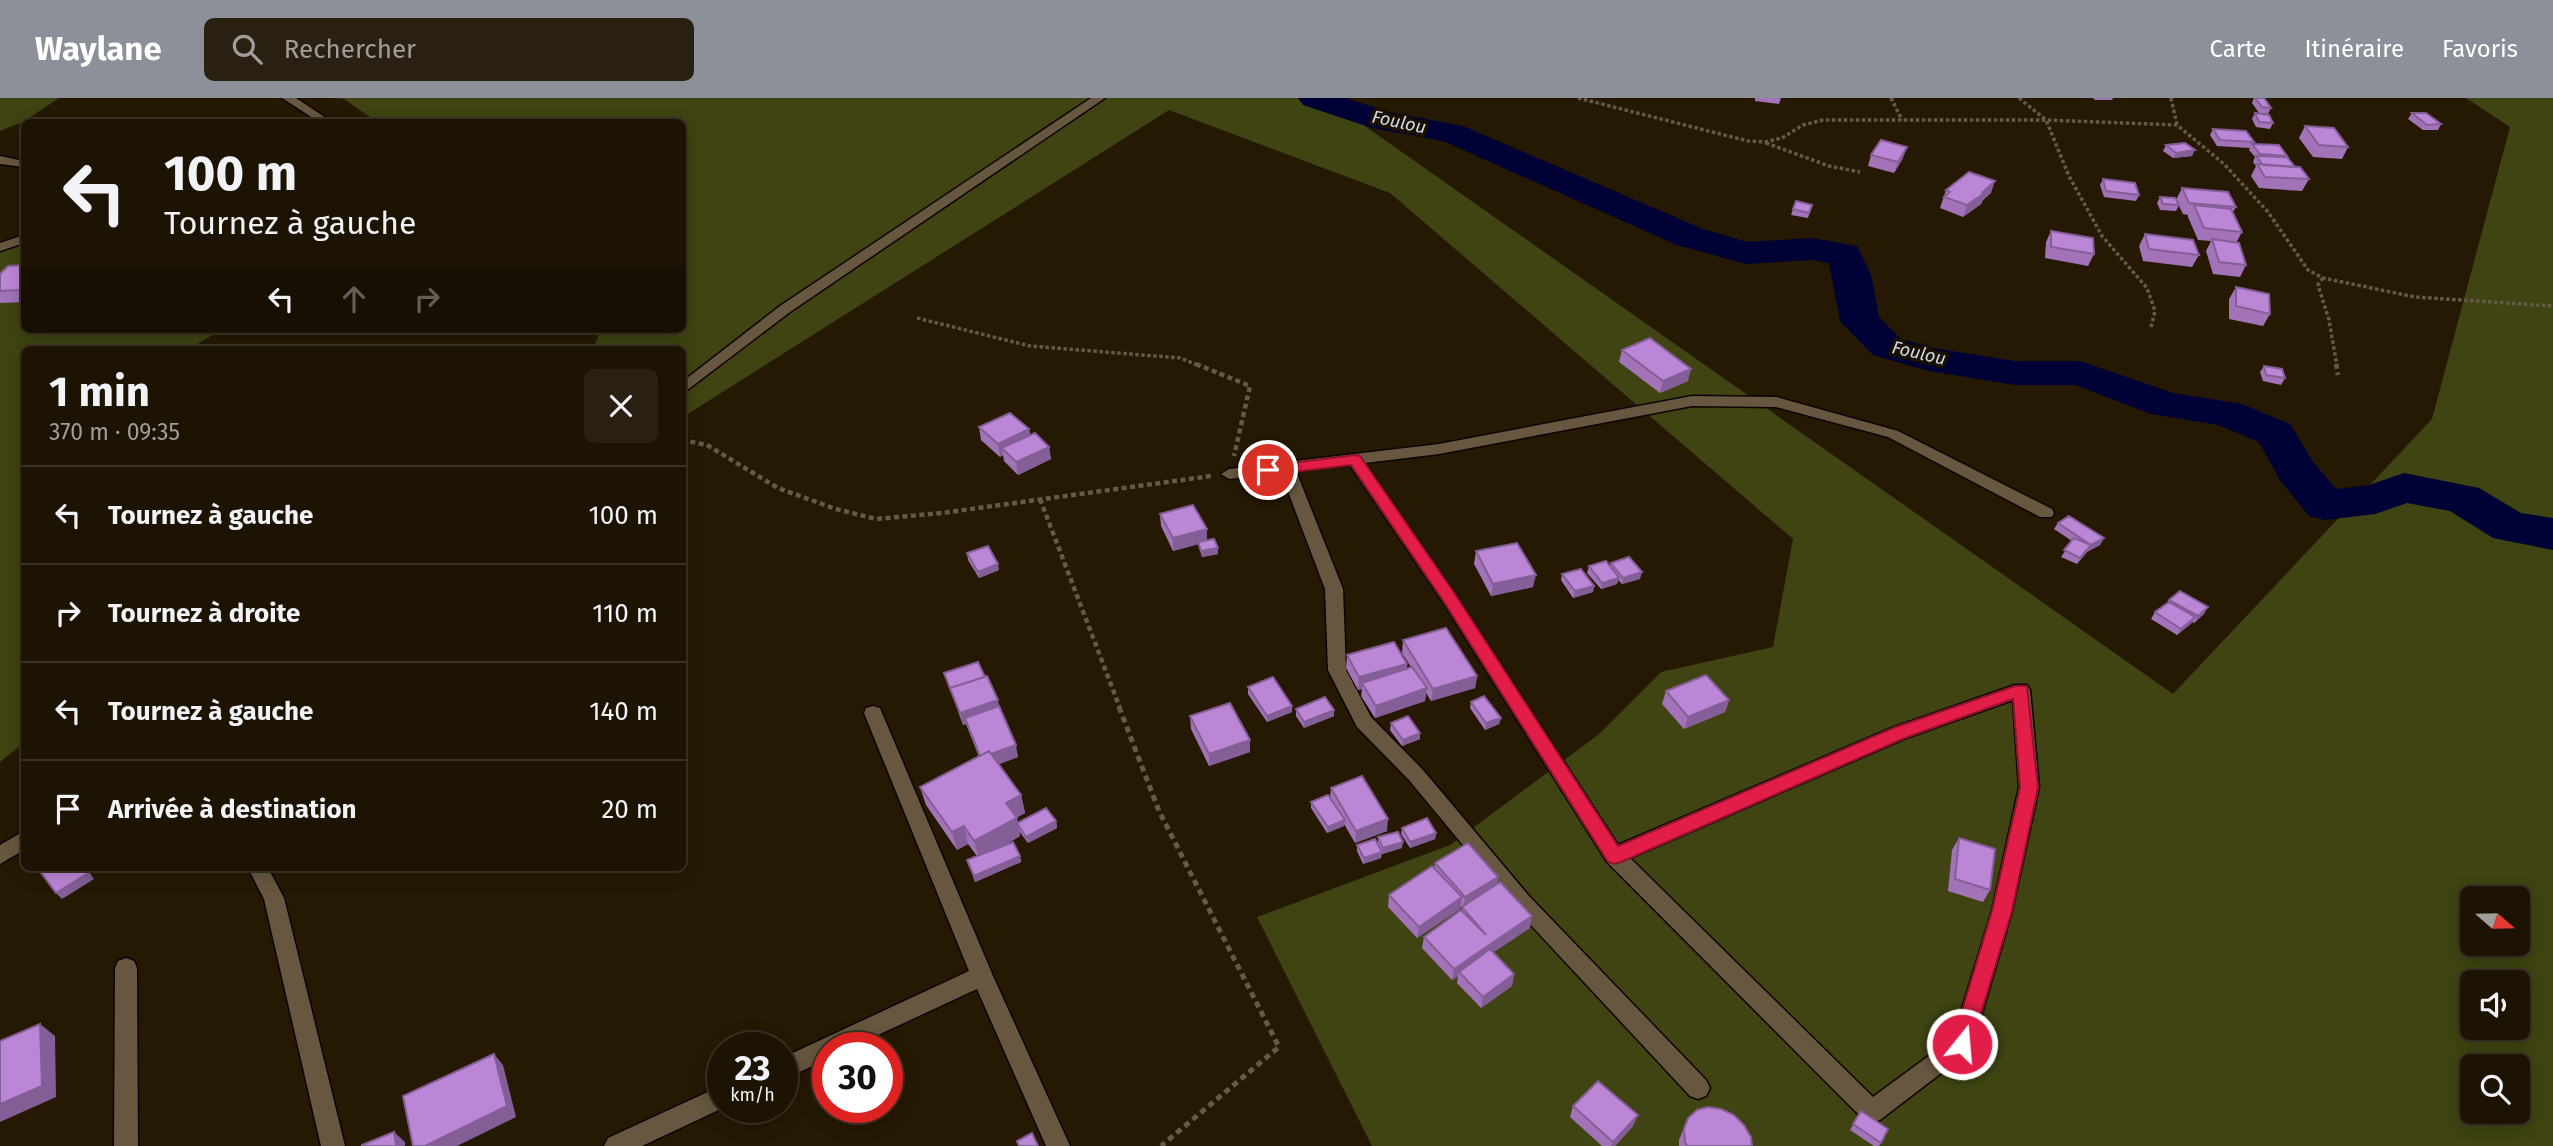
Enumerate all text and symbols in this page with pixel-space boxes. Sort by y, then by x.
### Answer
search box [204,18,694,81]
text: Waylane [35,29,162,69]
icon: search [228,30,266,68]
text: Rechercher [284,34,416,65]
text: Carte [2210,35,2266,63]
text: Itinéraire [2304,35,2404,63]
text: Favoris [2442,35,2518,63]
water label: Foulou [1370,106,1428,138]
text: 100 m [164,144,297,203]
icon: left [49,147,140,238]
text: Tournez à gauche [164,204,416,242]
icon: left [262,280,300,318]
icon: ahead [335,280,373,318]
icon: right [408,280,446,318]
water label: Foulou [1890,336,1948,370]
text: 1 min [49,367,150,417]
button: close [584,369,658,443]
text: 370 m · 09:35 [49,418,180,446]
pin [1238,440,1298,500]
icon: arrive [1249,451,1287,489]
icon: left [49,496,87,534]
text: Tournez à gauche [108,500,313,531]
text: 100 m [589,500,658,531]
icon: right [49,594,87,632]
text: Tournez à droite [108,598,300,629]
text: 110 m [592,598,658,629]
icon: left [49,692,87,730]
text: Tournez à gauche [108,696,313,727]
text: 140 m [589,696,658,727]
icon: arrive [49,790,87,828]
text: Arrivée à destination [108,794,357,825]
text: 20 m [601,794,658,825]
north arrow [2460,886,2530,956]
map controls [2460,886,2530,1124]
button: sound [2460,970,2530,1040]
position arrow [1925,1007,1999,1081]
speed limit sign: 30 [812,1032,903,1123]
text: 23 [734,1047,771,1089]
button: search [2460,1054,2530,1124]
text: km/h [730,1084,775,1106]

